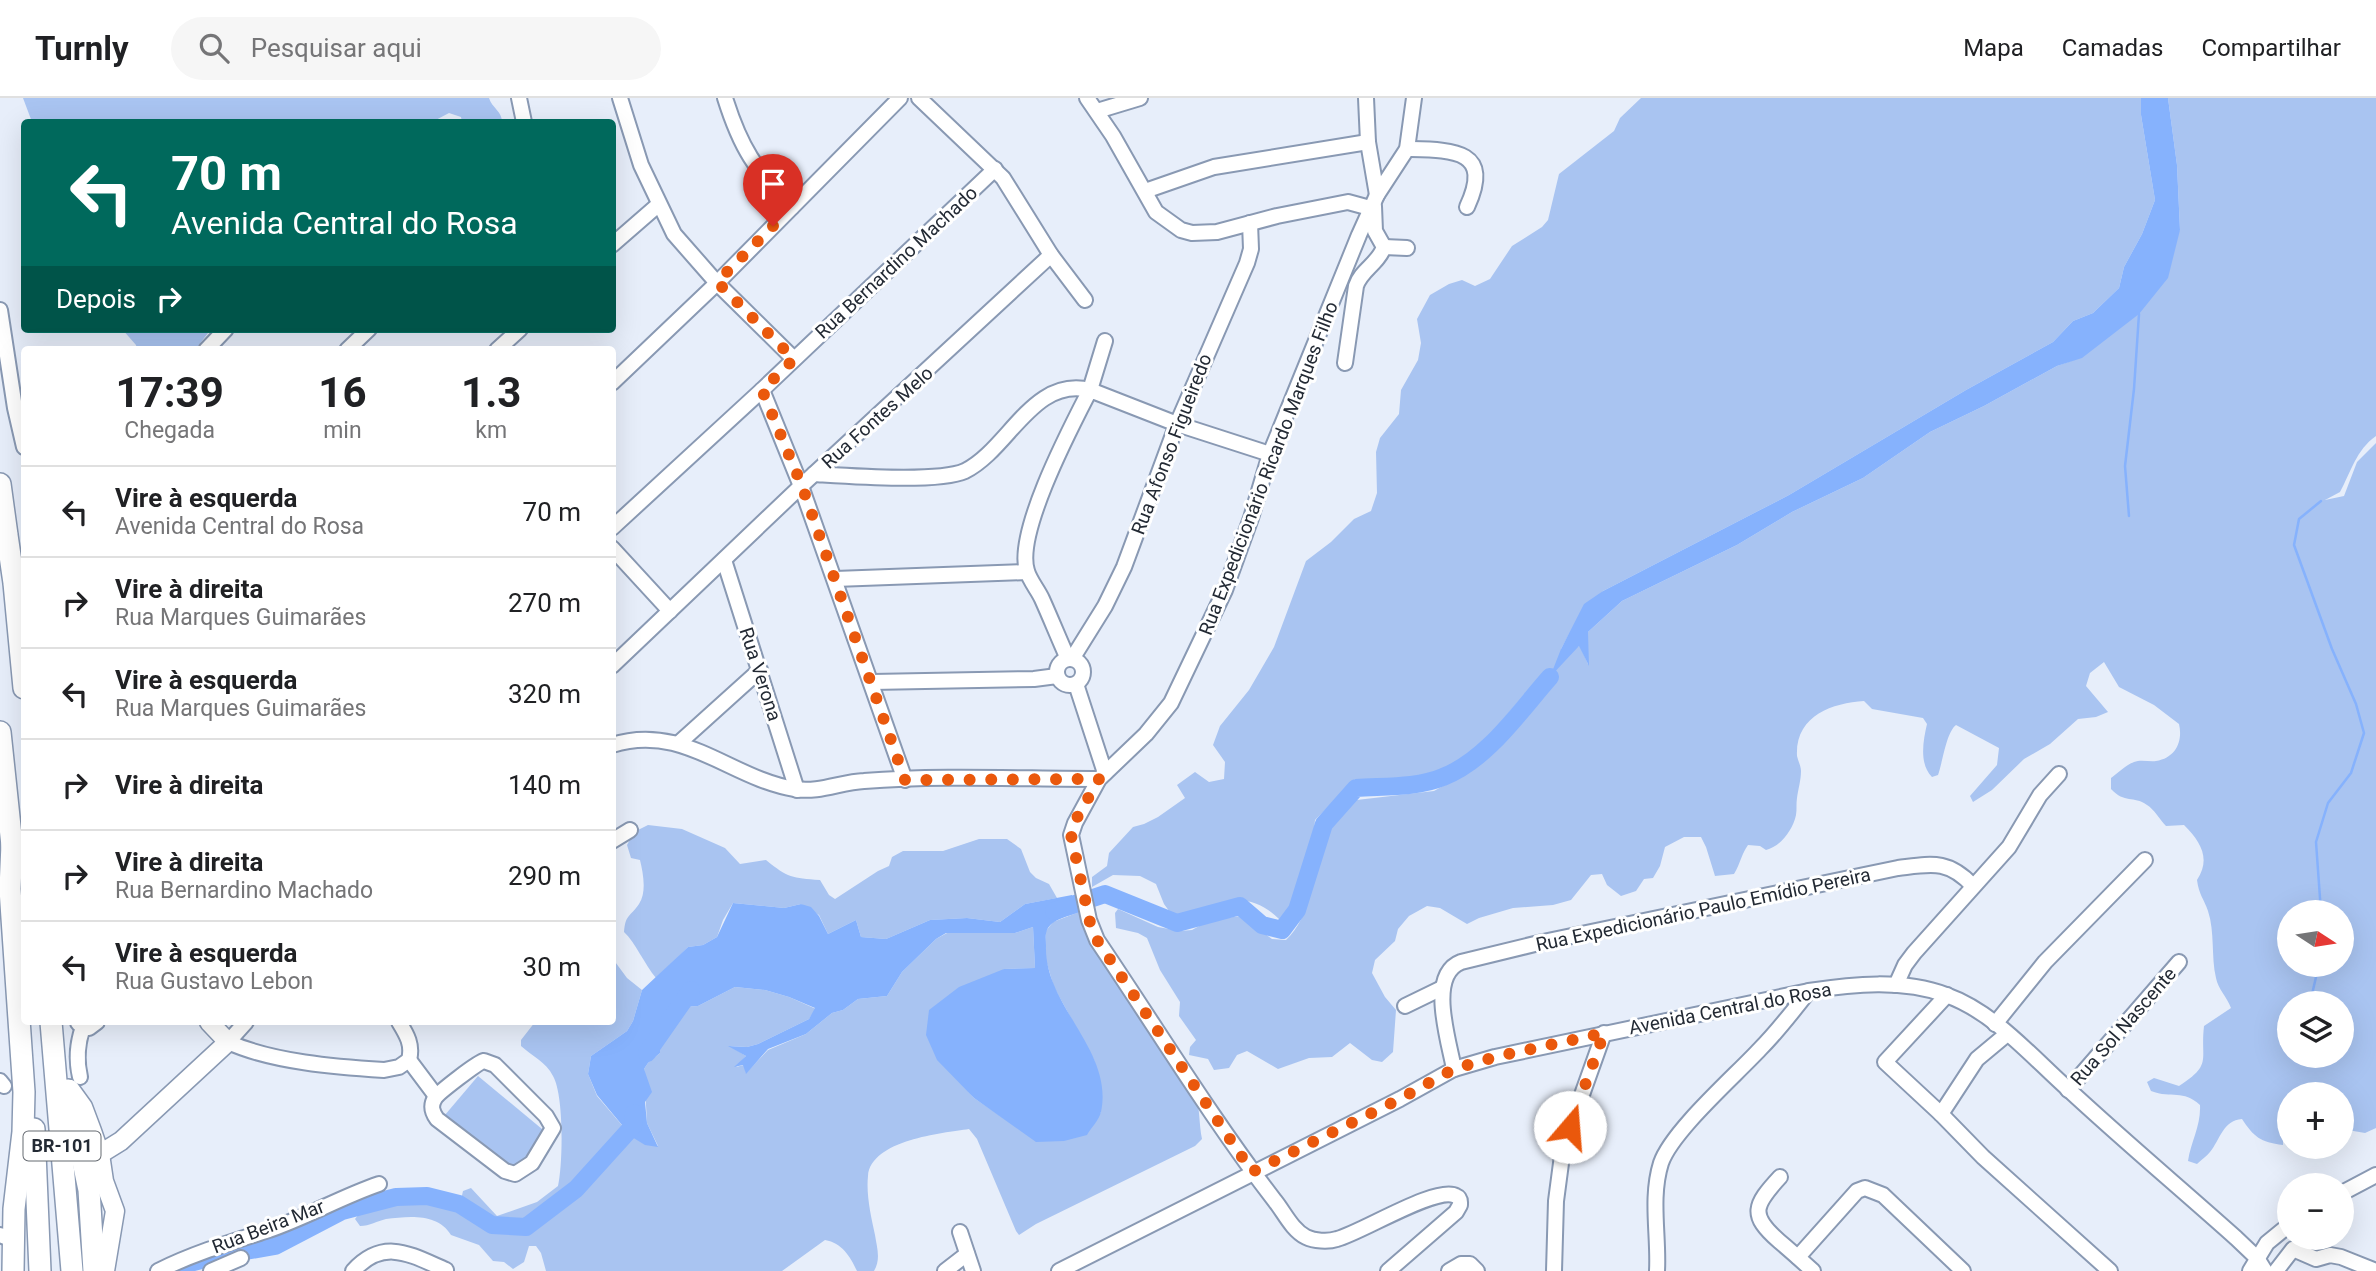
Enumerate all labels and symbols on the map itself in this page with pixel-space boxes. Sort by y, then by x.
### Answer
pin [743,154,803,226]
street label: Rua Bernardino Machado [811,181,982,344]
street label: Rua Expedicionário Ricardo Marques Filho [1194,298,1343,638]
street label: Rua Afonso Figueiredo [1126,351,1217,538]
street label: Rua Fontes Melo [817,361,938,473]
street label: Rua Verona [735,625,786,724]
street label: Rua Expedicionário Paulo Emídio Pereira [1534,863,1873,956]
north arrow [2277,900,2354,976]
street label: Rua Sol Nascente [2066,962,2181,1090]
street label: Avenida Central do Rosa [1627,978,1833,1039]
position arrow [1533,1090,1607,1164]
road number: BR-101 [24,1132,100,1161]
street label: Rua Beira Mar [209,1194,328,1258]

